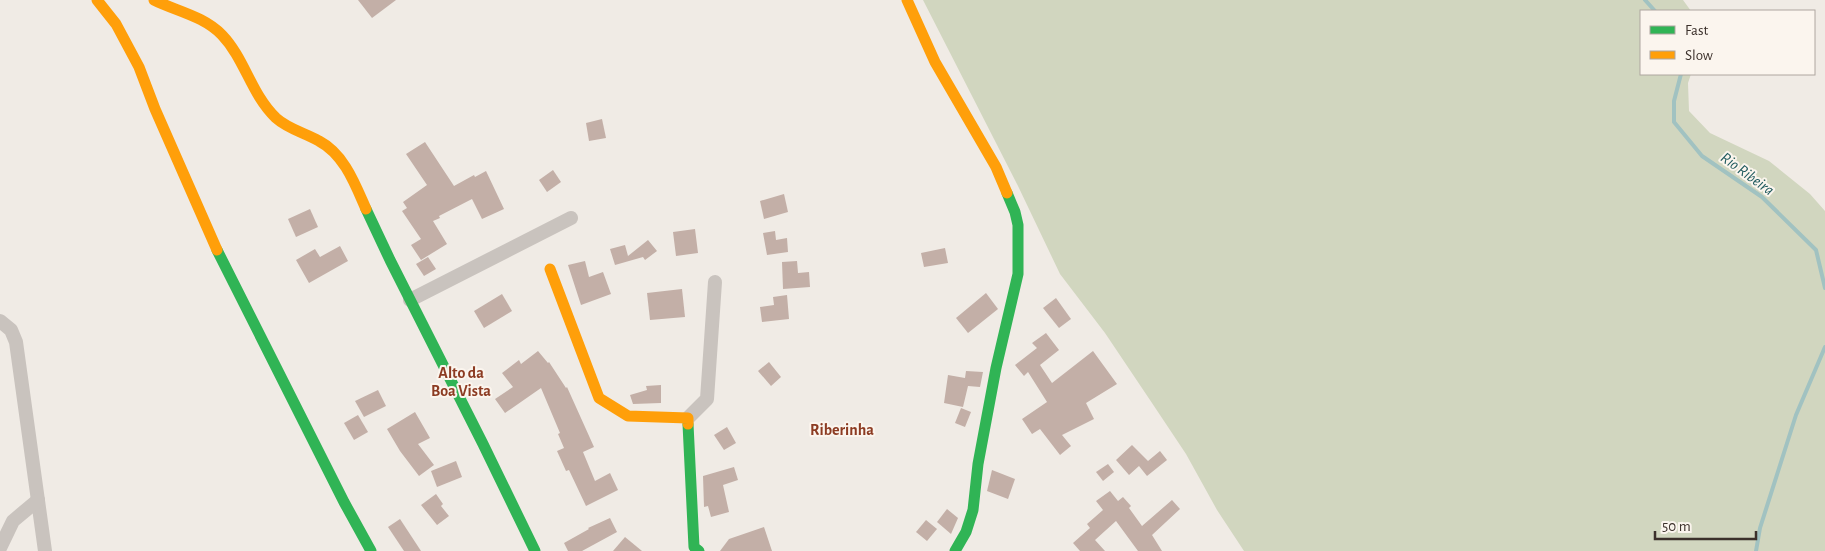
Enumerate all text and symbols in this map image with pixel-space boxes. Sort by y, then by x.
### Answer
legend [1640,10,1815,75]
text: Fast [1685,23,1709,38]
text: Slow [1685,48,1713,63]
water label: Rio Ribeira [1718,149,1777,198]
district label: Alto da Boa Vista [431,365,491,399]
district label: Riberinha [810,422,874,438]
scale bar [1655,508,1756,540]
text: 50 m [1662,519,1691,534]

